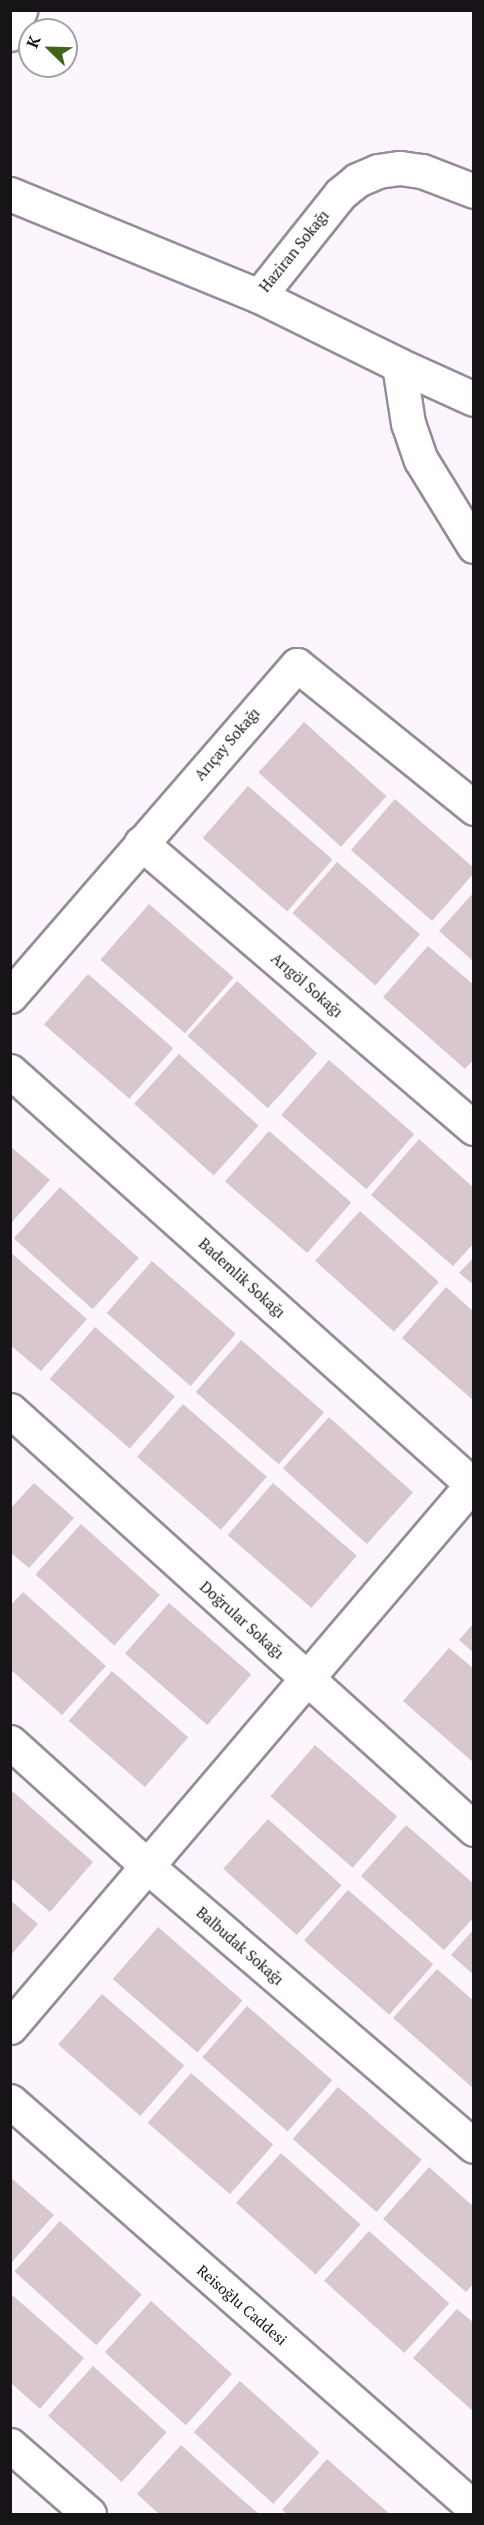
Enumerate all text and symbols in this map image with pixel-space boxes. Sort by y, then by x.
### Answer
north arrow [18,18,78,78]
text: K [21,32,46,51]
street label: Haziran Sokağı [255,206,333,296]
street label: Arıçay Sokağı [191,704,263,784]
street label: Arıgöl Sokağı [268,949,346,1021]
street label: Bademlik Sokağı [195,1234,289,1322]
street label: Doğrular Sokağı [196,1578,288,1662]
street label: Balbudak Sokağı [193,1903,287,1989]
street label: Reisoğlu Caddesi [193,2261,291,2349]

